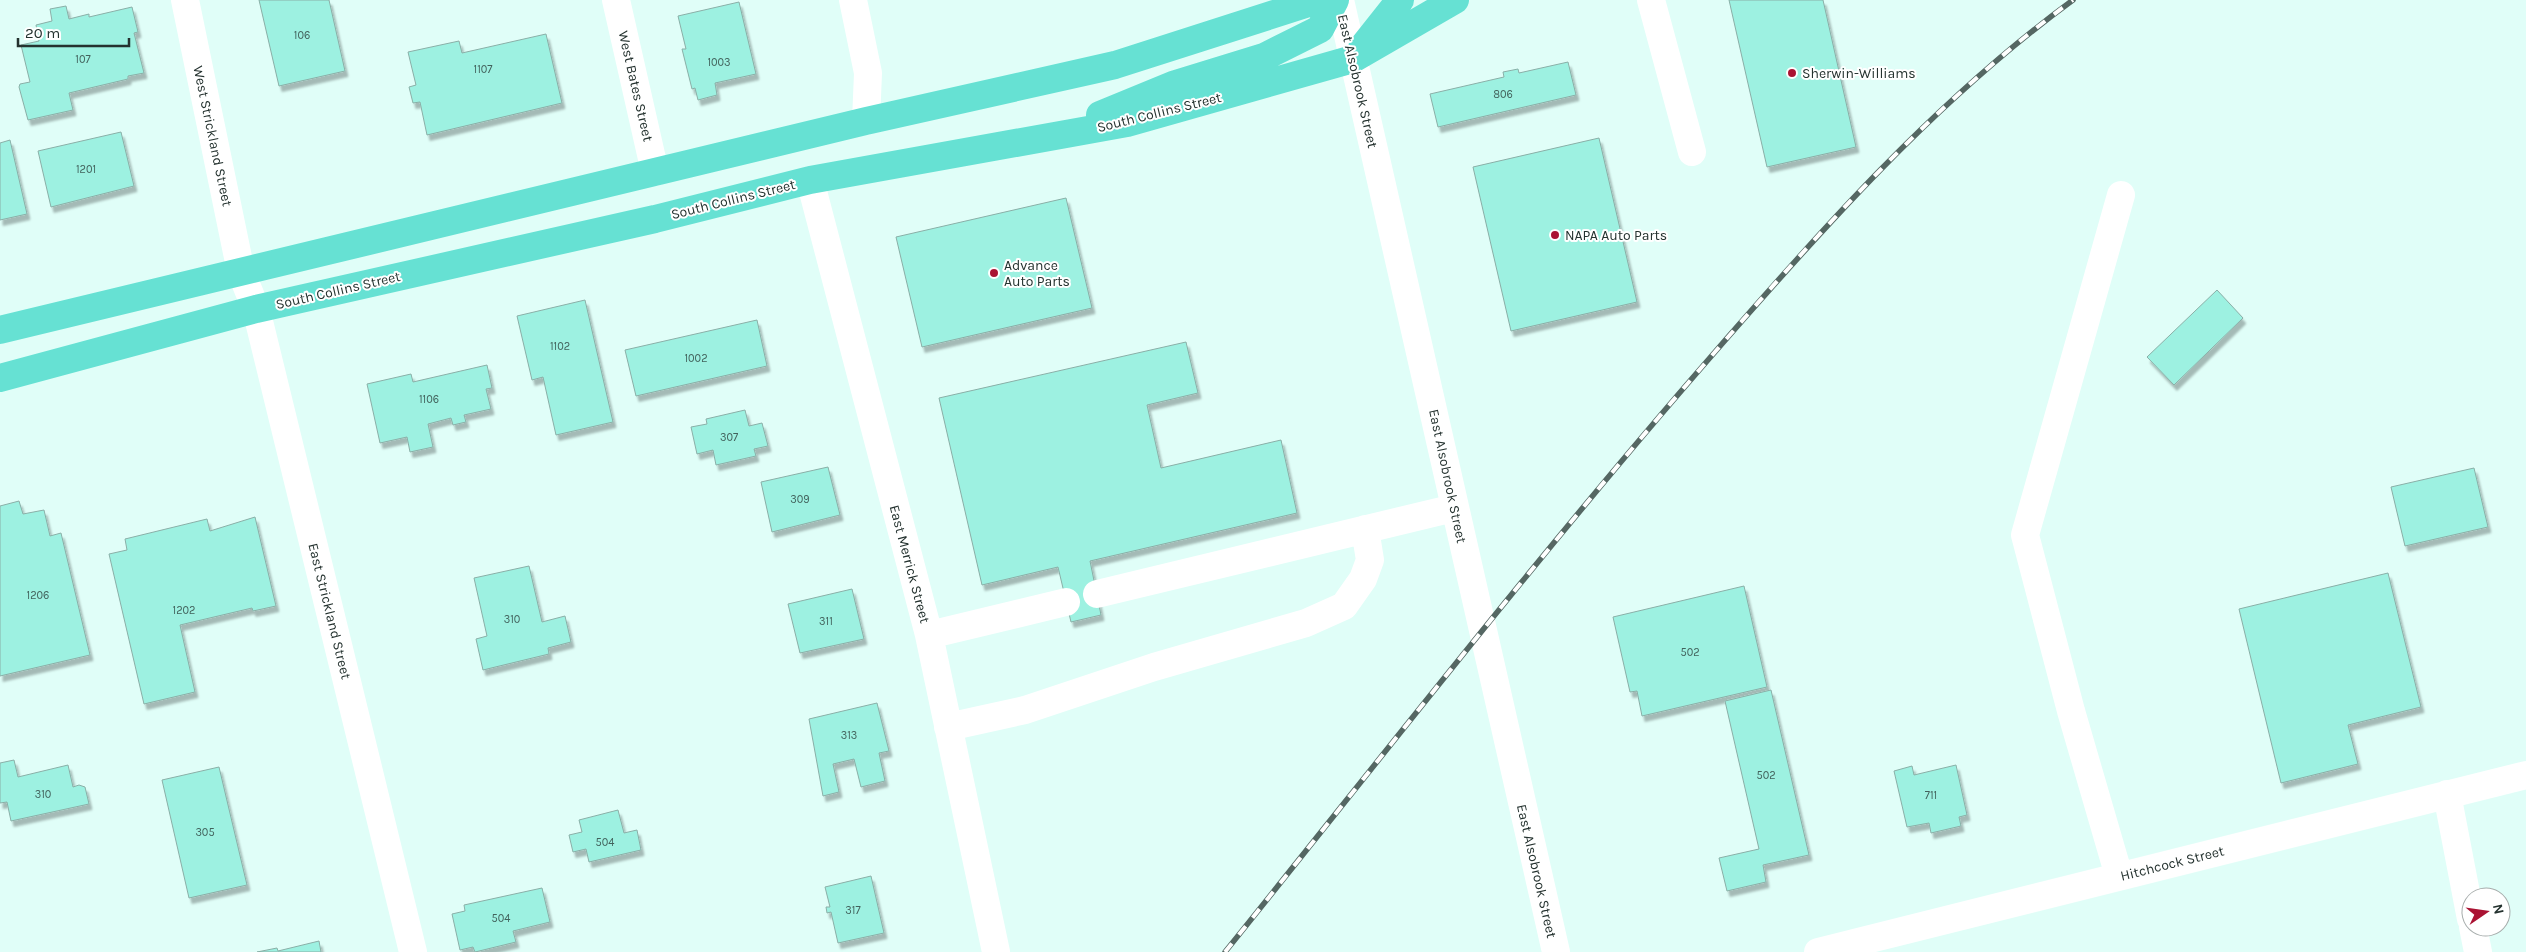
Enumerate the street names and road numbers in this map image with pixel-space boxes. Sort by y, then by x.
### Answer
street label: East Alsobrook Street [1334,13,1381,150]
street label: West Bates Street [614,29,657,143]
street label: West Strickland Street [189,64,236,208]
street label: South Collins Street [1095,89,1223,136]
street label: South Collins Street [669,176,797,223]
street label: South Collins Street [274,268,402,313]
street label: East Alsobrook Street [1425,407,1470,545]
street label: East Merrick Street [886,503,933,625]
street label: East Strickland Street [304,541,355,681]
street label: East Alsobrook Street [1513,803,1560,940]
street label: Hitchcock Street [2119,842,2226,885]

